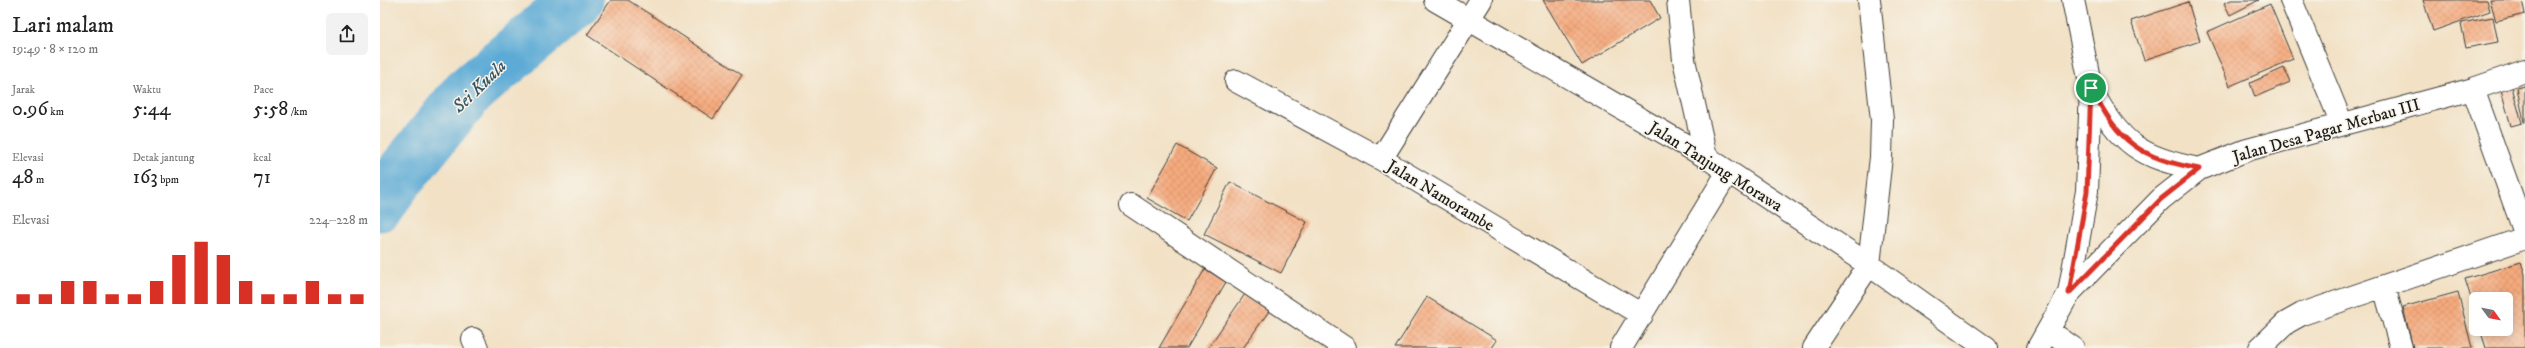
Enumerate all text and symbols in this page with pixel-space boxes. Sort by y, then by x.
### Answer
text: Lari malam [12,12,114,39]
button: share [326,13,368,55]
text: 19:49 · 8 × 120 m [12,41,98,57]
water label: Sei Kuala [447,56,511,118]
pin [2074,71,2108,105]
icon: arrive [2080,77,2102,99]
text: Jarak [12,83,35,97]
text: Waktu [133,83,161,97]
text: Pace [253,83,274,97]
street label: Jalan Desa Pagar Merbau III [2228,94,2423,169]
text: 0.96 [12,97,48,122]
text: 5:44 [133,97,171,122]
text: 5:58 [253,97,288,122]
text: km [48,105,64,119]
text: /km [288,105,307,119]
street label: Jalan Tanjung Morawa [1643,116,1787,217]
text: Elevasi [12,151,44,165]
text: Detak jantung [133,151,194,165]
text: kcal [253,151,271,165]
street label: Jalan Namorambe [1381,154,1498,237]
text: 48 [12,165,34,190]
text: 163 [133,165,158,190]
text: 71 [253,165,271,190]
text: m [34,173,44,187]
text: bpm [158,173,179,187]
text: Elevasi [12,212,49,228]
text: 224–228 m [309,212,368,228]
north arrow [2469,292,2513,336]
map controls [2469,292,2513,336]

